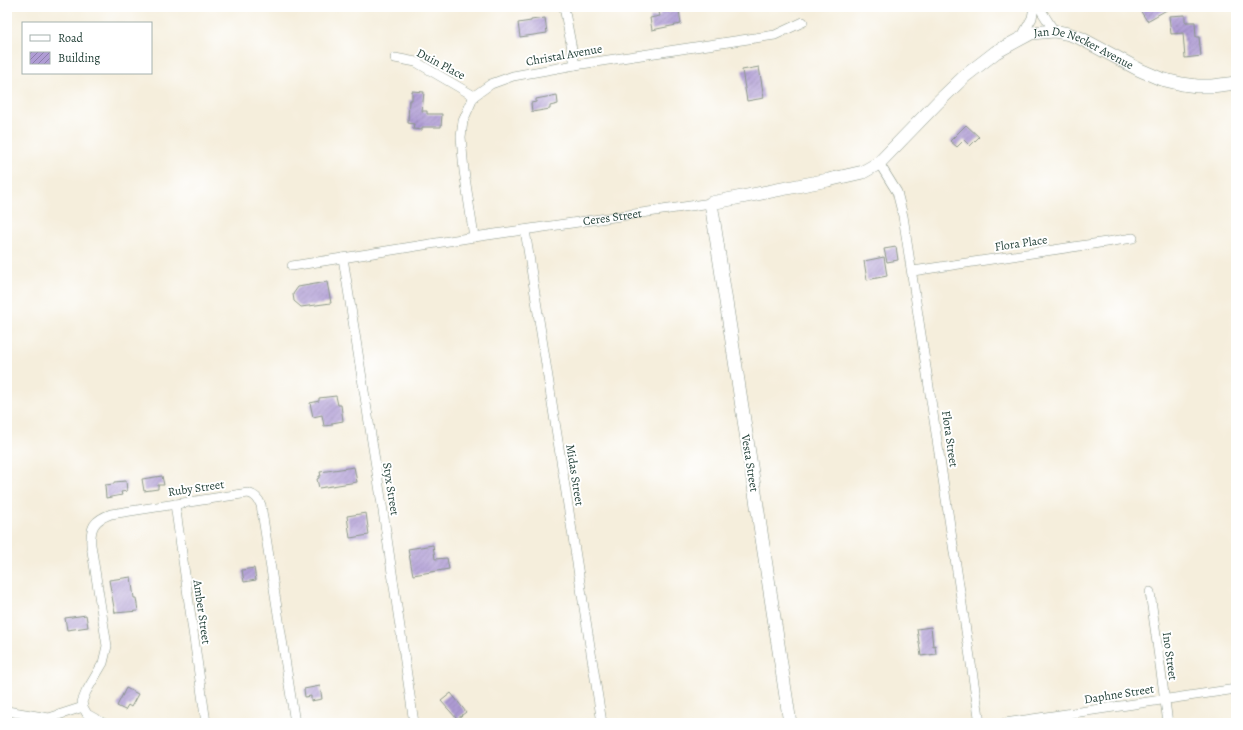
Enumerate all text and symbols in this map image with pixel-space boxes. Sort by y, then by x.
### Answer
legend [22,22,152,74]
street label: Jan De Necker Avenue [1033,23,1136,73]
text: Road [58,30,84,46]
street label: Christal Avenue [525,40,603,70]
street label: Duin Place [414,45,468,83]
text: Building [58,50,100,66]
street label: Ceres Street [582,205,643,229]
street label: Flora Place [994,231,1048,255]
street label: Flora Street [938,410,962,468]
street label: Vesta Street [737,432,762,493]
street label: Midas Street [562,443,588,507]
street label: Styx Street [379,461,403,517]
street label: Ruby Street [167,476,225,500]
street label: Amber Street [189,578,214,645]
street label: Ino Street [1159,631,1181,681]
street label: Daphne Street [1083,681,1155,707]

